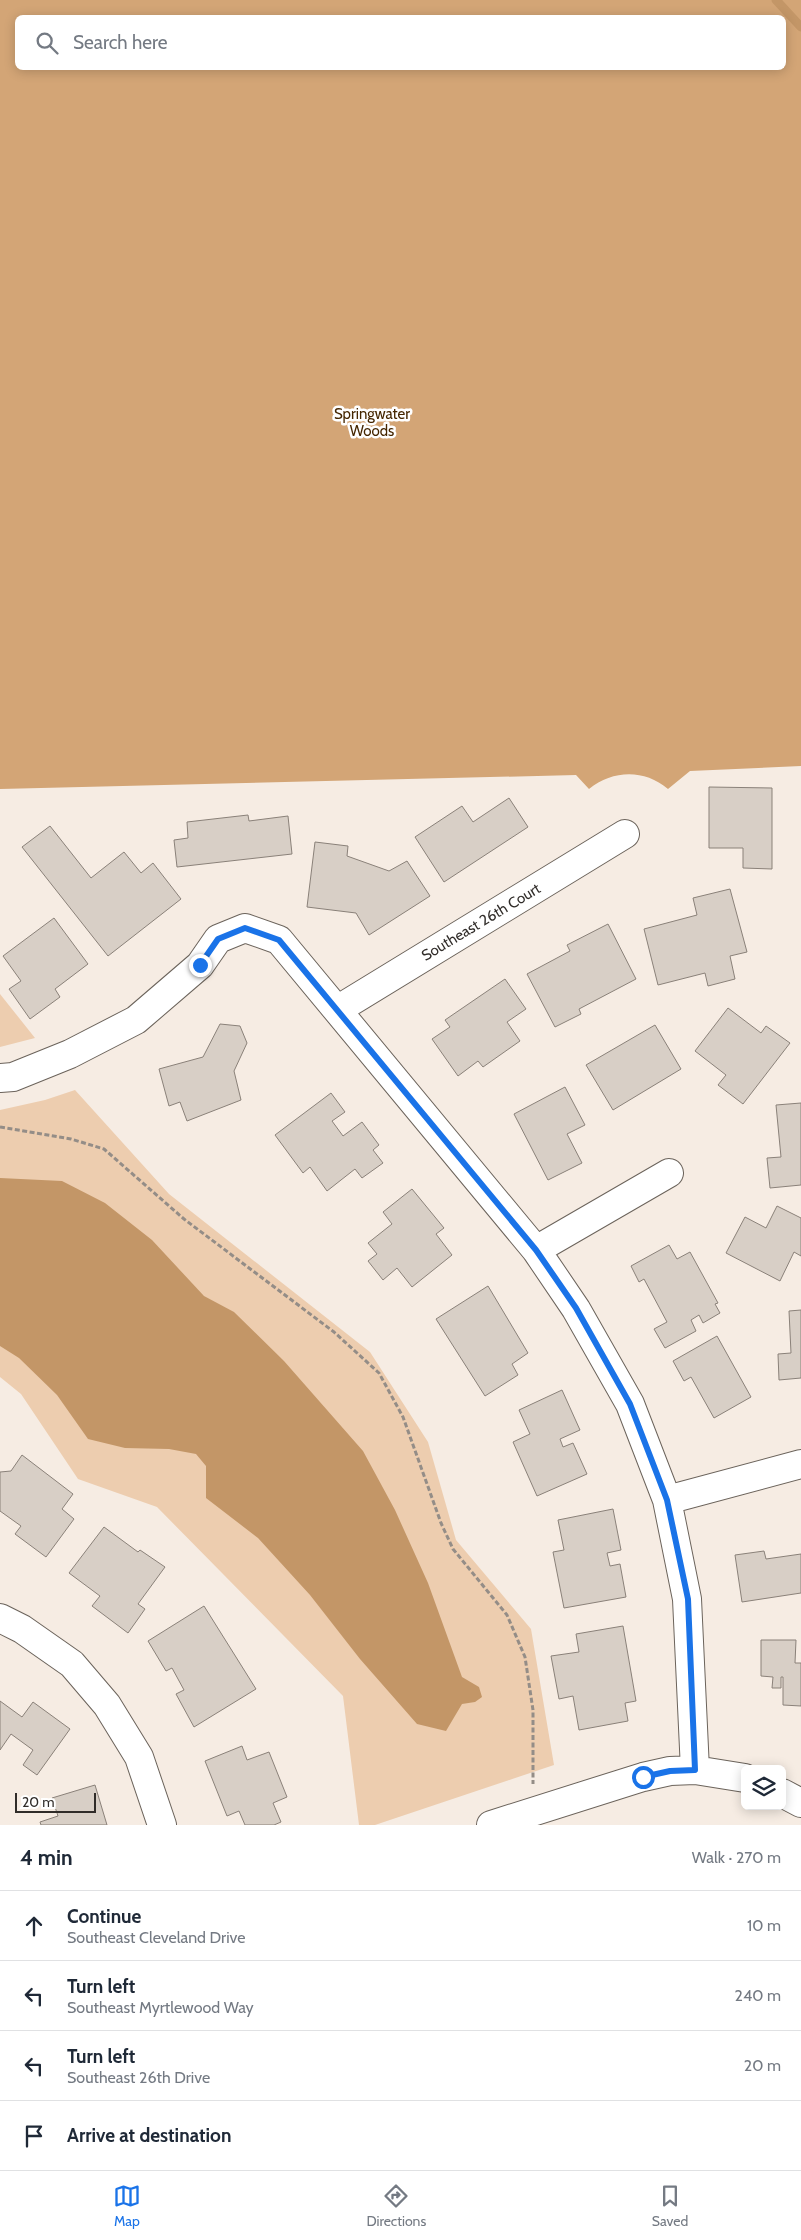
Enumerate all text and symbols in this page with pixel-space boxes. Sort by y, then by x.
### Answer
search box [15,15,786,70]
icon: search [33,29,61,57]
text: Search here [73,31,167,54]
park label: Springwater Woods [334,405,410,440]
street label: Southeast 26th Court [418,879,544,965]
route end [189,954,212,977]
map controls [741,1765,786,1810]
button: layers [741,1765,786,1810]
route start [632,1766,655,1789]
scale bar [15,1790,96,1813]
text: 20 m [22,1793,55,1811]
text: 4 min [20,1845,73,1870]
text: Walk · 270 m [692,1848,781,1867]
text: Continue [67,1905,141,1928]
icon: ahead [20,1912,48,1940]
text: 10 m [747,1916,781,1935]
text: Southeast Cleveland Drive [67,1928,245,1947]
text: Turn left [67,1975,135,1998]
icon: left [20,1982,48,2010]
text: 240 m [735,1986,781,2005]
text: Southeast Myrtlewood Way [67,1998,254,2017]
text: Turn left [67,2045,135,2068]
icon: left [20,2052,48,2080]
text: 20 m [744,2056,781,2075]
text: Southeast 26th Drive [67,2068,210,2087]
icon: arrive [20,2122,48,2150]
text: Arrive at destination [67,2124,231,2147]
tab: Map [113,2182,141,2230]
tab: Directions [366,2182,426,2230]
tab: Saved [652,2182,688,2230]

